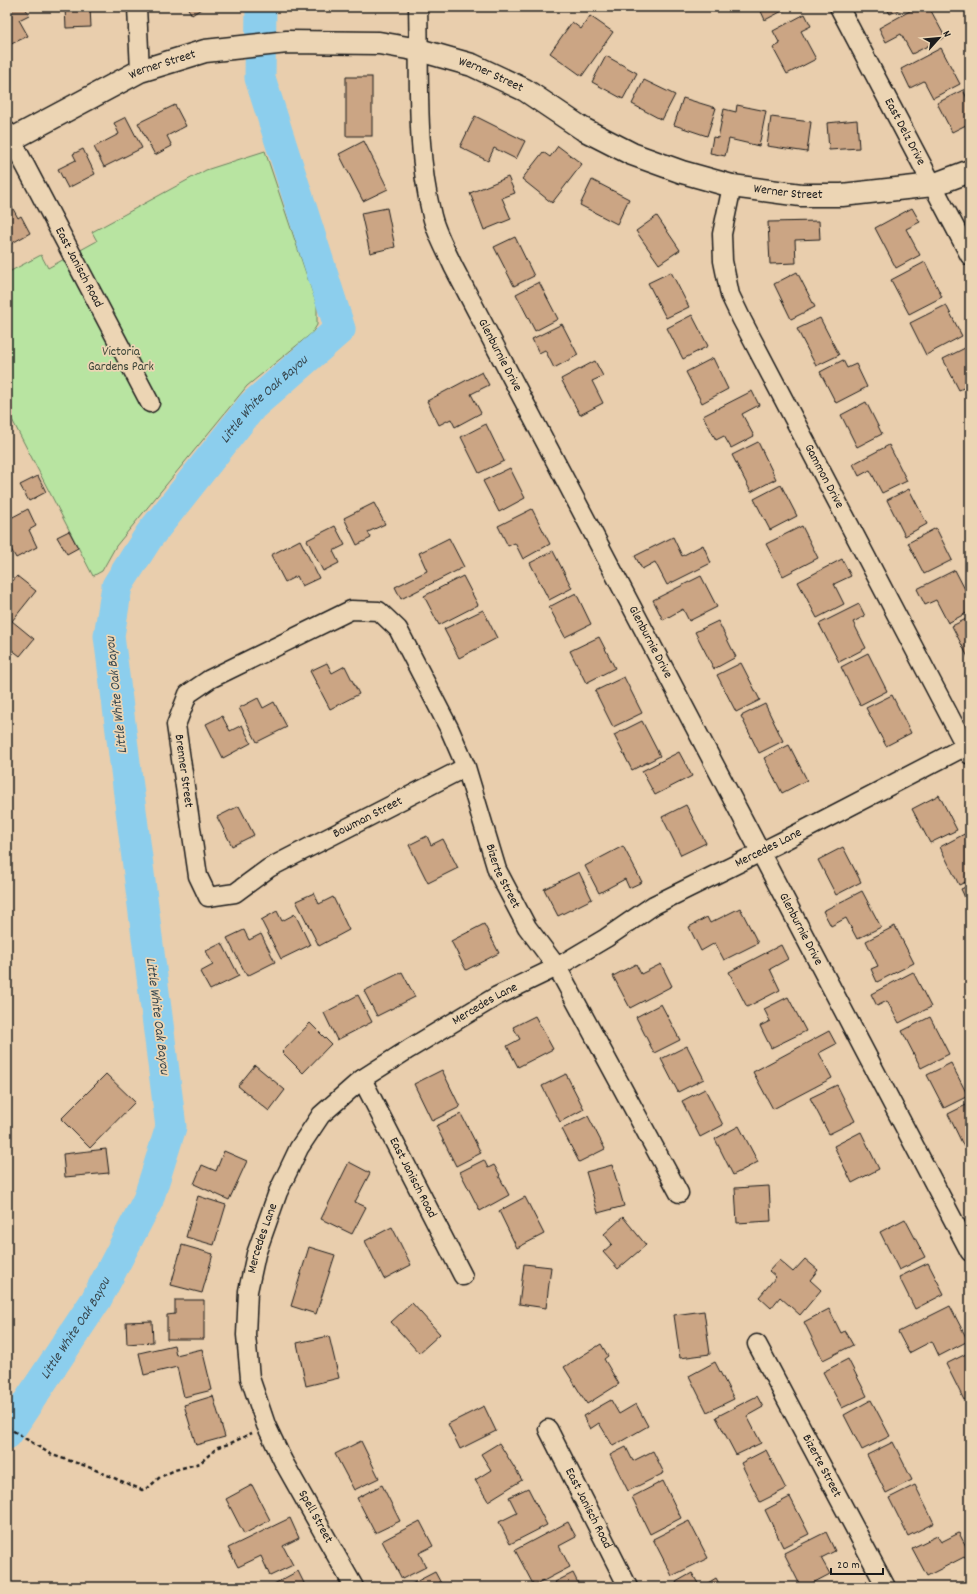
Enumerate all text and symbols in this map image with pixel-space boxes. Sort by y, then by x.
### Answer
north arrow [919,18,959,58]
text: N [938,28,955,41]
street label: Werner Street [125,45,198,85]
street label: Werner Street [456,52,527,97]
street label: East Delz Drive [879,95,930,169]
street label: Werner Street [752,179,823,205]
street label: East Janisch Road [50,224,108,311]
street label: Glenburnie Drive [473,315,527,395]
park label: Victoria Gardens Park [88,343,154,377]
water label: Little White Oak Bayou [216,350,313,448]
street label: Gammon Drive [799,441,849,512]
street label: Glenburnie Drive [623,602,677,682]
water label: Little White Oak Bayou [101,635,133,754]
street label: Brenner Street [168,733,198,809]
street label: Bowman Street [330,792,406,844]
street label: Mercedes Lane [732,823,805,873]
street label: Bizerte Street [480,842,525,912]
street label: Glenburnie Drive [774,889,828,969]
water label: Little White Oak Bayou [140,956,174,1077]
street label: Mercedes Lane [449,978,521,1030]
street label: East Janisch Road [384,1134,441,1222]
street label: Mercedes Lane [243,1200,283,1275]
water label: Little White Oak Bayou [36,1273,116,1384]
street label: Bizerte Street [797,1431,846,1501]
street label: East Janisch Road [560,1465,617,1552]
street label: Spell Street [293,1487,338,1547]
scale bar [831,1550,883,1576]
text: 20 m [837,1557,860,1574]

